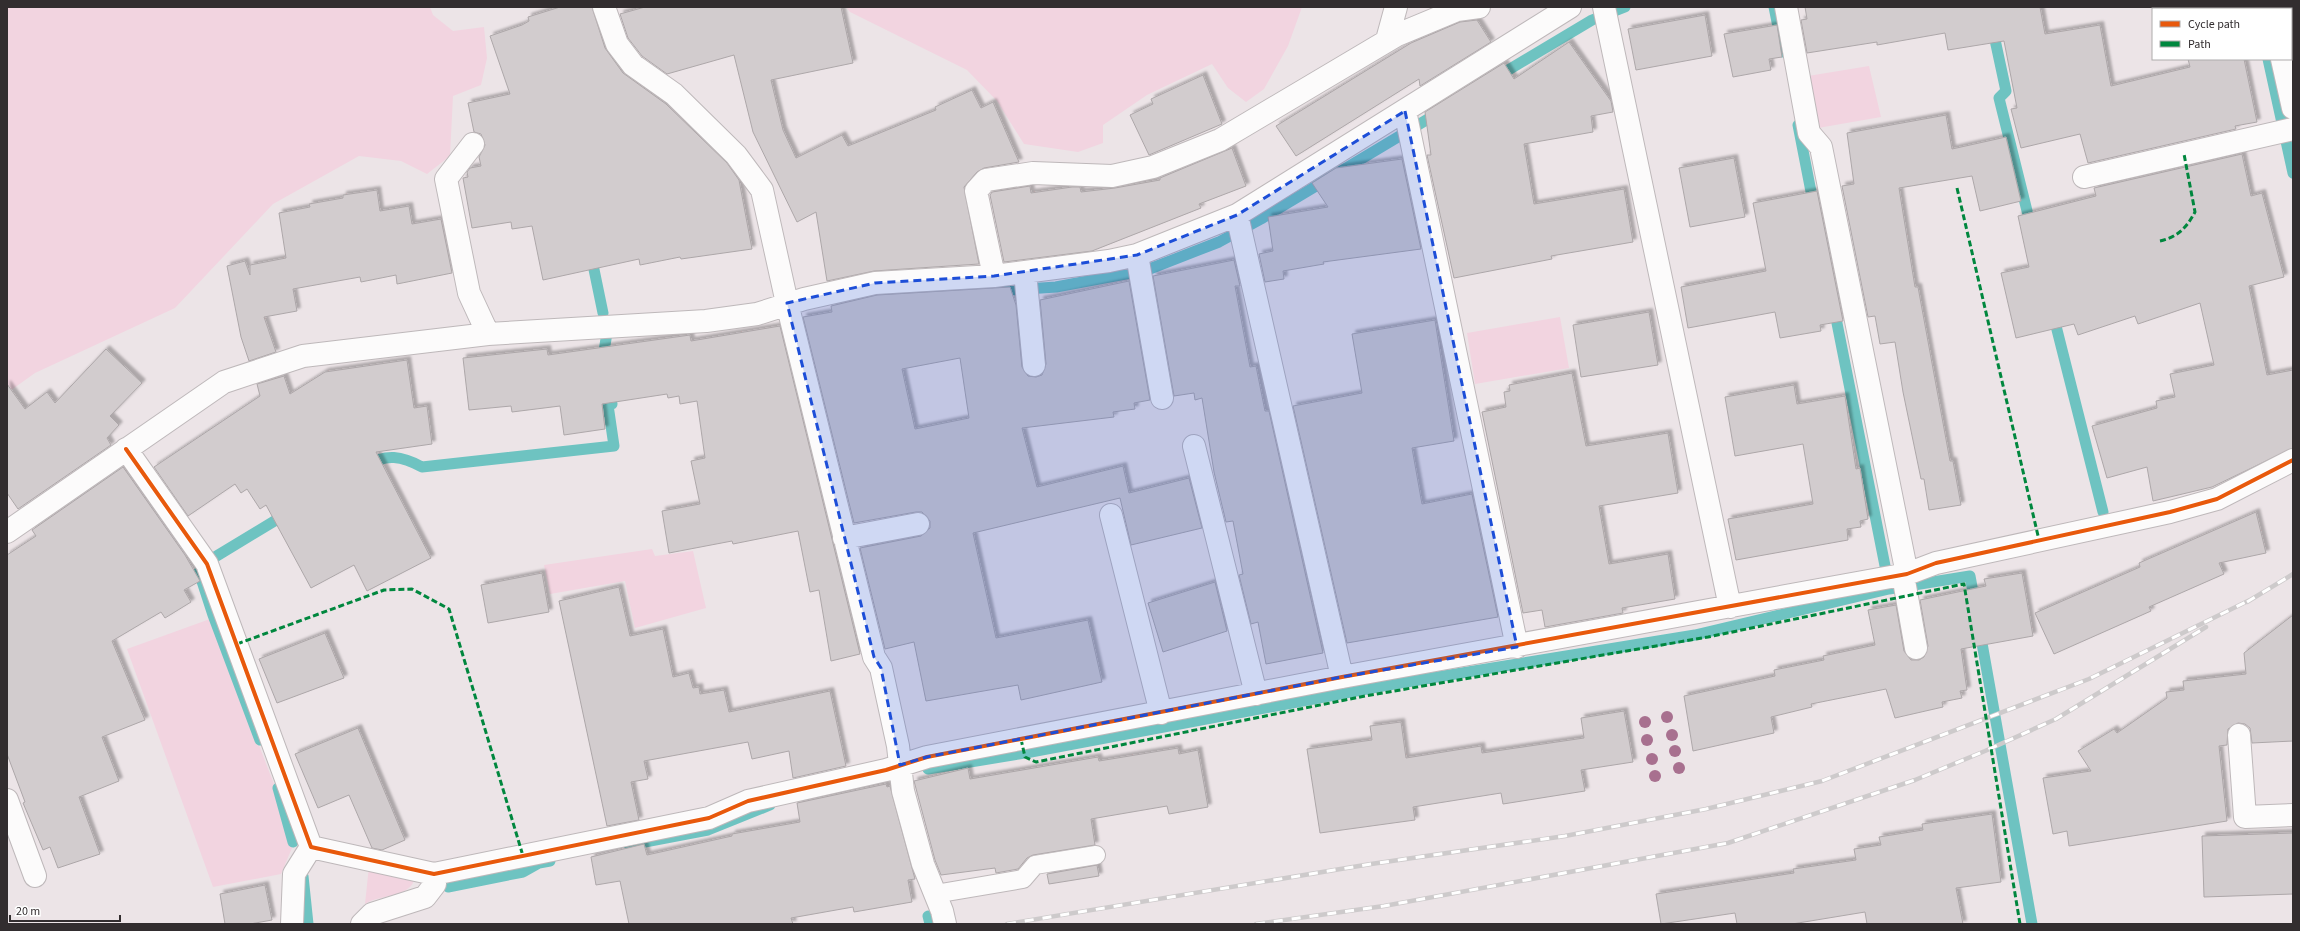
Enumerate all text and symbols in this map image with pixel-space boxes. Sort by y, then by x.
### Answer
legend [2152,8,2292,60]
text: Cycle path [2188,16,2240,33]
text: Path [2188,36,2211,53]
scale bar [10,897,120,923]
text: 20 m [16,903,40,920]

